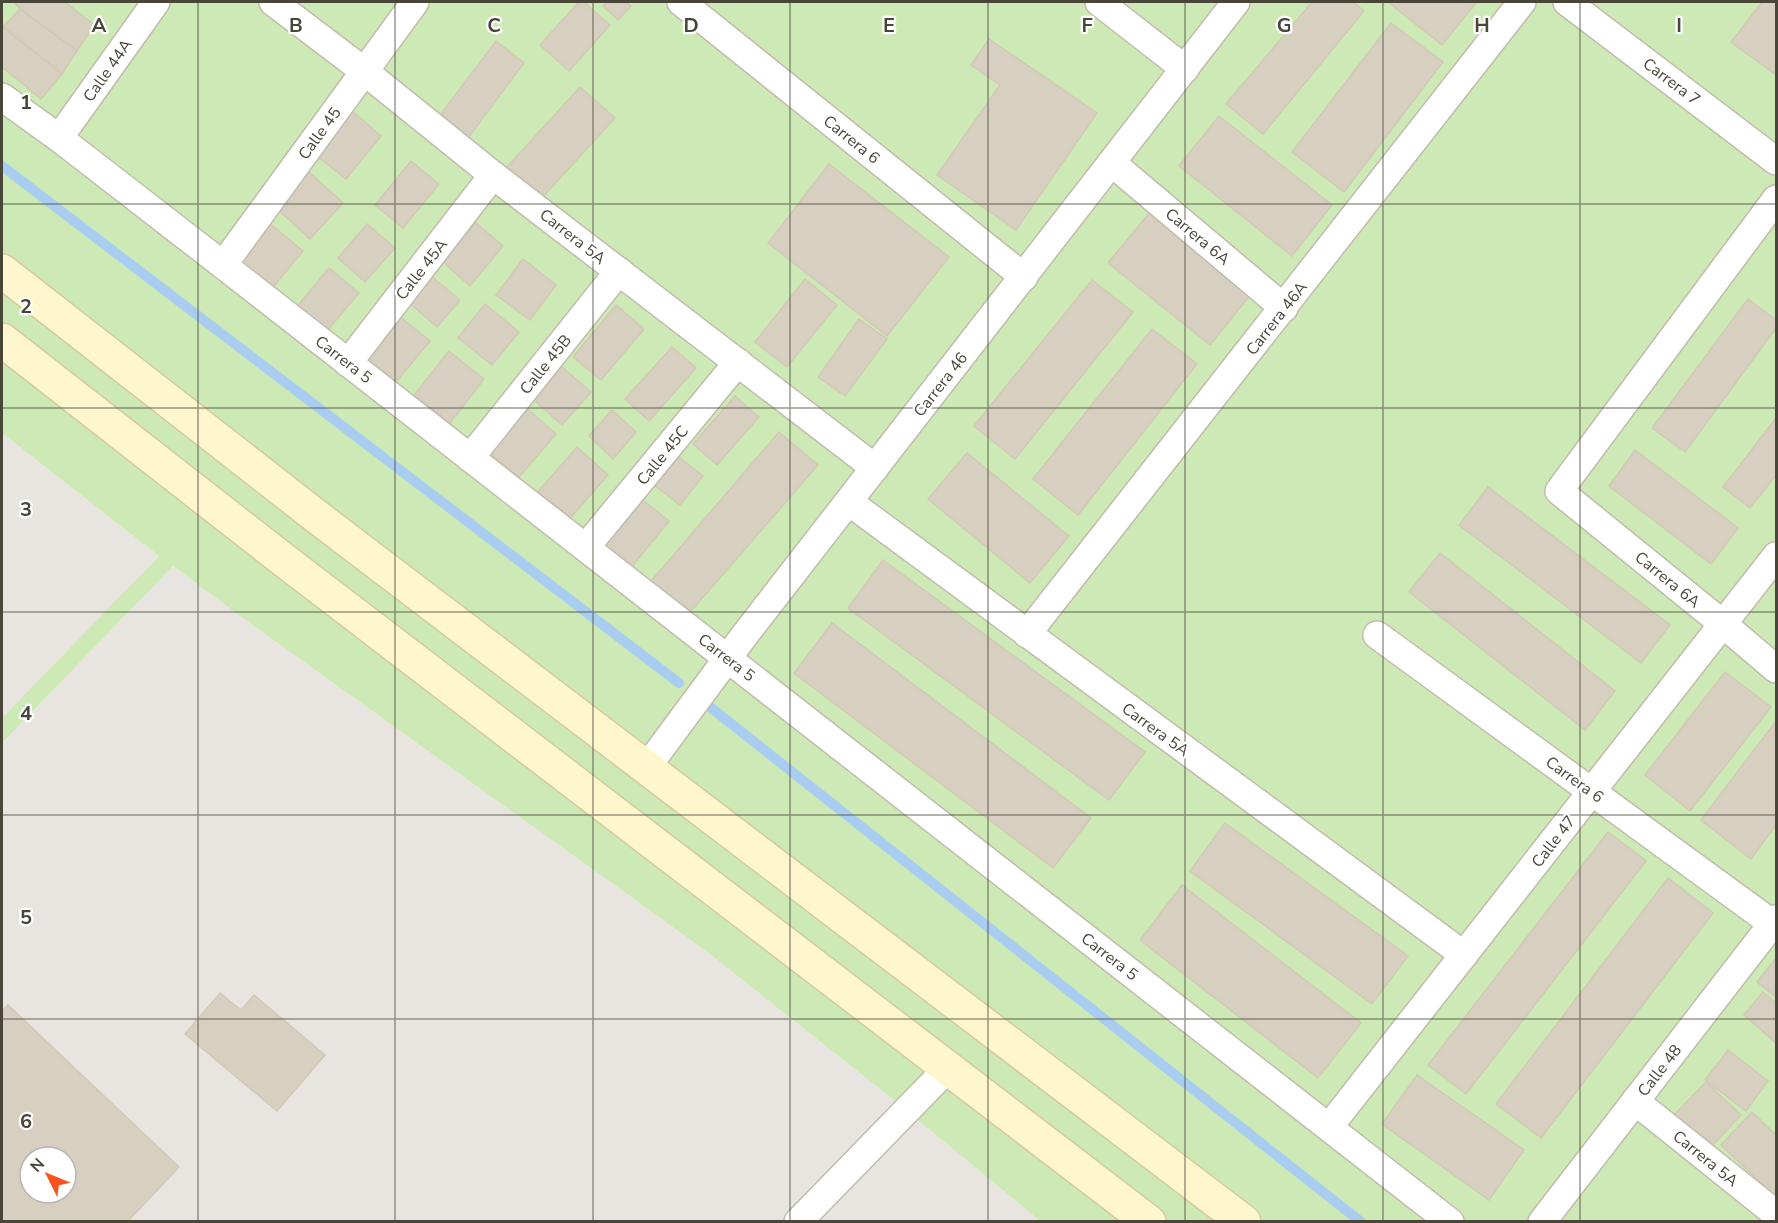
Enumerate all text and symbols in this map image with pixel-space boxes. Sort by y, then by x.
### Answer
text: A [92,12,107,39]
text: B [289,12,303,39]
text: C [487,12,501,39]
text: D [683,12,699,39]
text: E [883,12,895,39]
text: F [1081,12,1093,39]
text: G [1277,12,1291,39]
text: H [1474,12,1490,39]
text: I [1676,12,1682,39]
street label: Calle 44A [78,35,138,106]
street label: Carrera 7 [1638,53,1705,111]
text: 1 [20,89,32,116]
street label: Calle 45 [293,103,346,164]
street label: Carrera 6 [819,110,884,169]
street label: Carrera 6A [1160,203,1235,271]
street label: Carrera 5A [535,204,610,270]
street label: Calle 45A [391,234,453,305]
street label: Carrera 46A [1241,277,1313,360]
text: 2 [20,293,32,320]
street label: Calle 45B [515,330,577,399]
street label: Carrera 5 [310,331,376,389]
street label: Carrera 46 [909,348,973,421]
street label: Calle 45C [632,421,694,490]
text: 3 [20,496,32,523]
street label: Carrera 6A [1630,547,1705,613]
street label: Carrera 5 [693,629,759,687]
street label: Carrera 5A [1117,698,1194,762]
text: 4 [20,700,32,727]
street label: Carrera 6 [1541,751,1608,808]
street label: Calle 47 [1527,811,1581,872]
text: 5 [20,904,32,931]
street label: Carrera 5 [1076,928,1142,986]
street label: Calle 48 [1633,1040,1687,1101]
text: 6 [20,1108,32,1135]
street label: Carrera 5A [1668,1126,1743,1192]
north arrow [18,1145,78,1205]
text: N [26,1154,50,1177]

